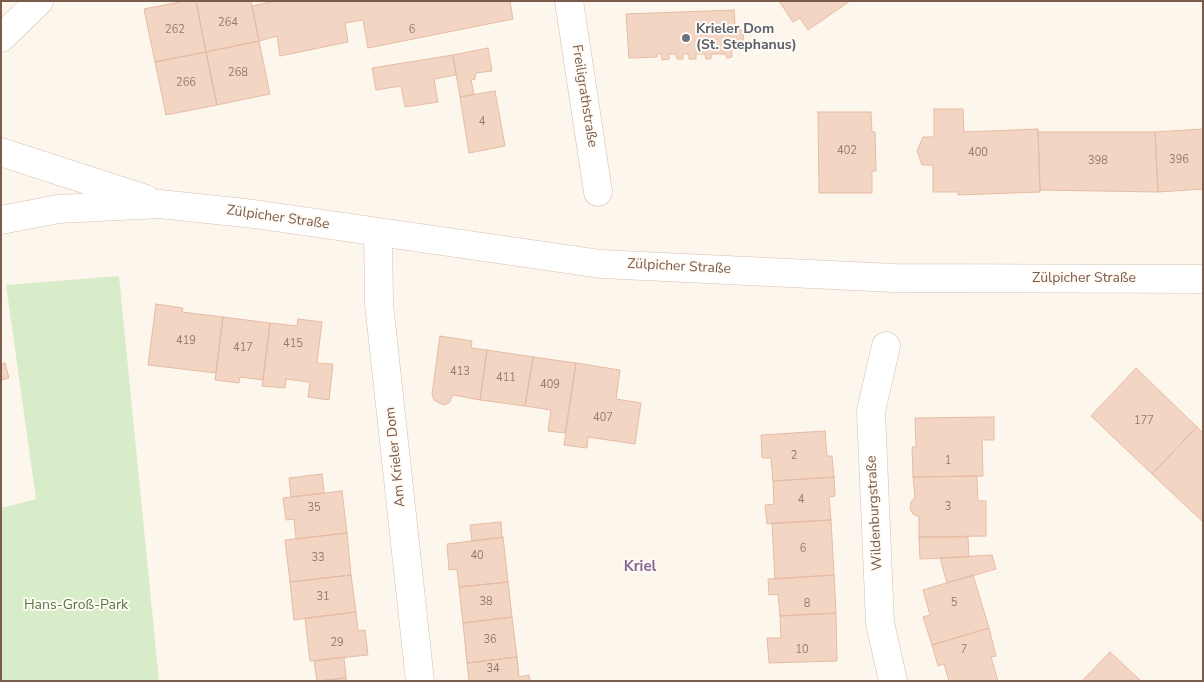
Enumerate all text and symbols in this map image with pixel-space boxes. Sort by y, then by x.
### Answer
house number: 264 [218,16,238,30]
place label: Krieler Dom (St. Stephanus) [696,22,797,54]
house number: 262 [165,23,185,37]
house number: 6 [409,23,415,37]
marker: Krieler Dom (St. Stephanus) [680,32,692,44]
street label: Freiligrathstraße [568,43,600,149]
house number: 268 [228,66,248,80]
house number: 266 [176,76,196,90]
house number: 4 [479,115,485,129]
house number: 402 [837,144,857,158]
house number: 400 [968,146,988,160]
house number: 396 [1169,153,1189,167]
house number: 398 [1088,154,1108,168]
street label: Zülpicher Straße [225,202,331,234]
street label: Zülpicher Straße [627,256,731,278]
street label: Zülpicher Straße [1032,271,1136,287]
house number: 419 [176,334,196,348]
house number: 415 [283,337,303,351]
house number: 417 [233,341,253,355]
house number: 413 [450,365,470,379]
house number: 411 [496,371,516,385]
house number: 409 [540,378,560,392]
street label: Am Krieler Dom [382,406,410,508]
house number: 407 [593,411,613,425]
house number: 177 [1134,414,1154,428]
house number: 2 [791,449,797,463]
house number: 1 [945,454,951,468]
street label: Wildenburgstraße [864,455,886,571]
house number: 4 [798,493,804,507]
house number: 3 [945,500,951,514]
house number: 35 [307,501,321,515]
house number: 6 [800,542,806,556]
house number: 40 [470,549,484,563]
house number: 33 [311,551,325,565]
district label: Kriel [624,558,656,576]
house number: 31 [316,590,330,604]
house number: 38 [479,595,493,609]
house number: 5 [951,596,957,610]
house number: 8 [804,597,810,611]
park label: Hans-Groß-Park [24,598,128,614]
house number: 36 [483,633,497,647]
house number: 29 [330,636,344,650]
house number: 10 [795,643,809,657]
house number: 7 [961,643,967,657]
house number: 34 [486,662,500,676]

